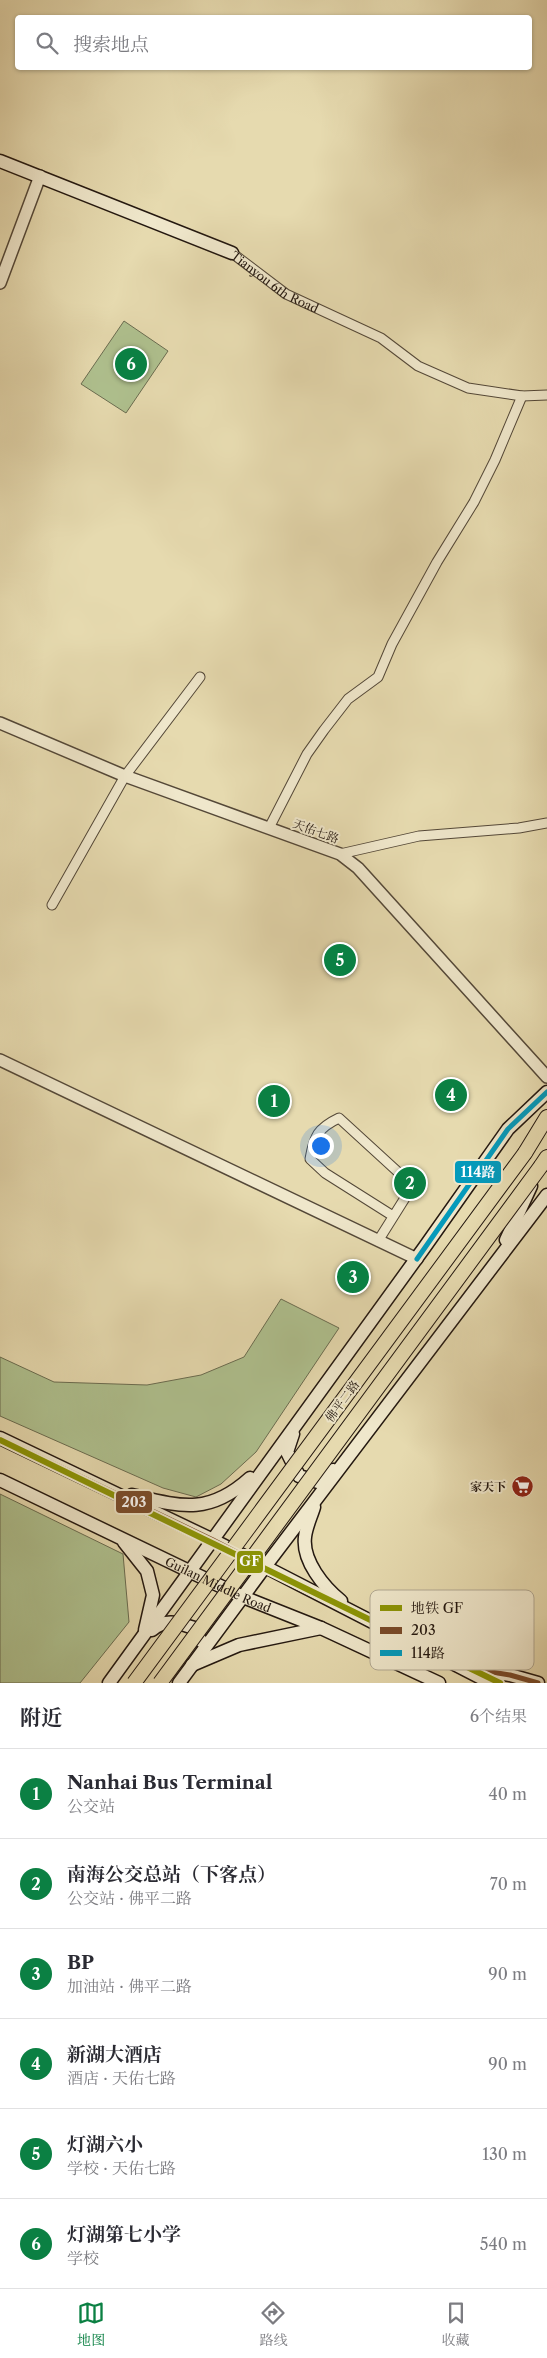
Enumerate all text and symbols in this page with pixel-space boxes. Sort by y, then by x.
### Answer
search box [15,15,532,70]
icon: search [33,29,61,57]
text: 搜索地点 [73,33,149,56]
street label: Tianyou 6th Road [228,248,322,316]
pin: 6 [115,345,147,383]
street label: 天佑七路 [291,816,341,846]
pin: 5 [324,941,356,979]
pin: 4 [435,1076,467,1114]
pin: 1 [258,1082,290,1120]
your location [308,1133,334,1159]
line badge: 114路 [454,1160,502,1184]
text: 114路 [461,1163,495,1181]
pin: 2 [394,1164,426,1202]
pin: 3 [337,1258,369,1296]
street label: 佛平二路 [322,1377,362,1425]
supermarket icon: 家天下 [510,1474,534,1498]
place label: 家天下 [470,1479,506,1494]
line badge: 203 [115,1490,153,1514]
text: 203 [121,1493,147,1511]
line badge: GF [236,1550,264,1574]
text: GF [239,1552,261,1570]
street label: Guilan Middle Road [163,1553,274,1615]
legend [370,1590,534,1670]
text: 地铁 GF [411,1599,463,1617]
text: 203 [411,1621,436,1639]
text: 114路 [411,1644,445,1662]
text: 附近 [20,1705,62,1730]
text: 6个结果 [470,1706,527,1726]
text: Nanhai Bus Terminal [67,1771,272,1794]
text: 1 [32,1784,40,1804]
text: 40 m [488,1784,527,1804]
text: 公交站 [67,1796,115,1816]
text: 南海公交总站（下客点） [67,1863,276,1886]
text: 2 [31,1874,41,1894]
text: 70 m [490,1874,527,1894]
text: 公交站 · 佛平二路 [67,1888,192,1908]
text: BP [67,1951,94,1974]
text: 3 [31,1964,41,1984]
text: 90 m [488,1964,527,1984]
text: 加油站 · 佛平二路 [67,1976,192,1996]
text: 新湖大酒店 [67,2043,162,2066]
text: 4 [31,2054,41,2074]
text: 90 m [488,2054,527,2074]
text: 酒店 · 天佑七路 [67,2068,176,2088]
text: 灯湖六小 [67,2133,143,2156]
text: 5 [32,2144,40,2164]
text: 130 m [482,2144,527,2164]
text: 学校 · 天佑七路 [67,2158,176,2178]
text: 灯湖第七小学 [67,2223,181,2246]
text: 6 [31,2234,41,2254]
text: 540 m [480,2234,527,2254]
text: 学校 [67,2248,99,2268]
tab: 地图 [77,2299,105,2349]
tab: 路线 [259,2299,287,2349]
tab: 收藏 [442,2299,470,2349]

